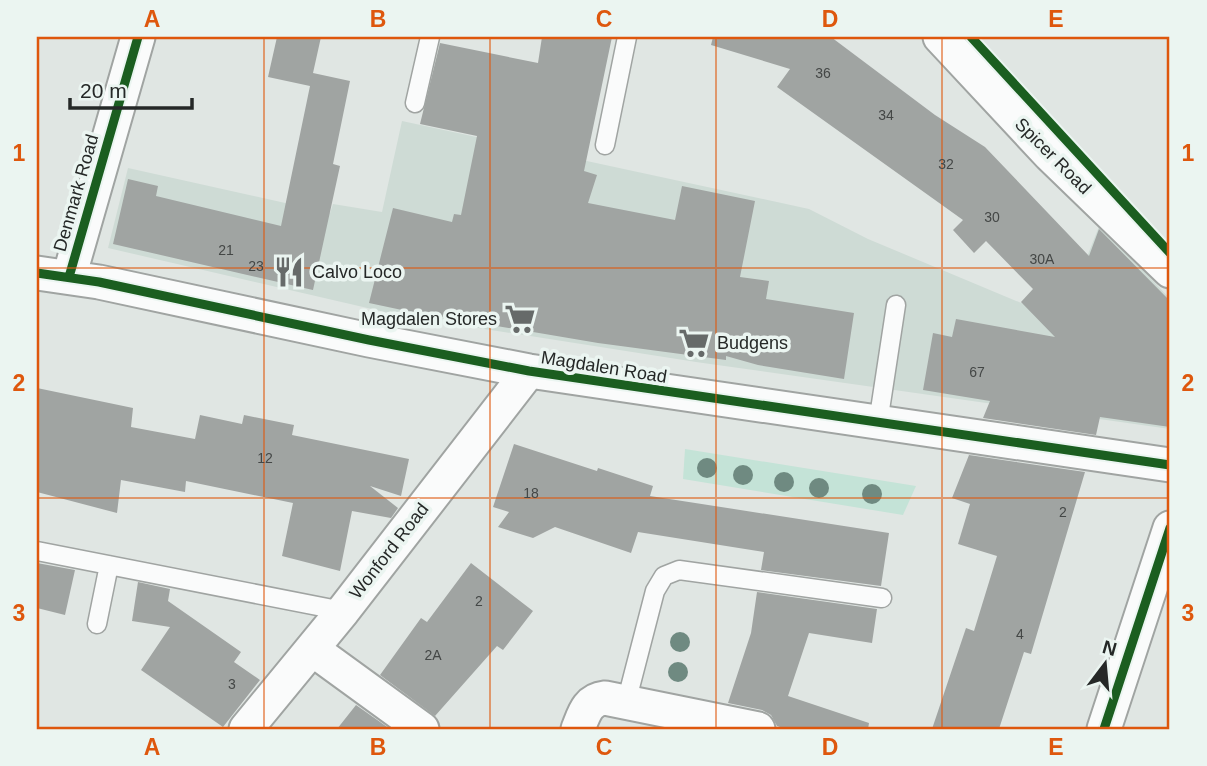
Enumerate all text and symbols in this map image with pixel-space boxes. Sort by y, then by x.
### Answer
text: A [144,6,160,32]
text: B [370,6,386,32]
text: C [596,6,612,32]
text: D [822,6,838,32]
text: E [1048,6,1064,32]
house number: 36 [815,65,831,81]
scale bar [70,66,192,110]
text: 20 m [80,79,127,102]
house number: 34 [878,107,894,123]
street label: Spicer Road [1011,114,1095,198]
street label: Denmark Road [50,132,102,254]
text: 1 [13,140,26,166]
text: 1 [1182,140,1195,166]
house number: 32 [938,156,954,172]
house number: 30 [984,209,1000,225]
house number: 21 [218,242,234,258]
house number: 30A [1030,251,1055,267]
restaurant icon: Calvo Loco [272,255,306,289]
house number: 23 [248,258,264,274]
place label: Calvo Loco [312,262,402,282]
supermarket icon: Magdalen Stores [503,302,537,336]
place label: Magdalen Stores [361,309,497,329]
supermarket icon: Budgens [677,326,711,360]
place label: Budgens [717,333,788,353]
street label: Magdalen Road [540,347,668,387]
house number: 67 [969,364,985,380]
text: 2 [13,370,25,396]
text: 2 [1182,370,1194,396]
house number: 12 [257,450,273,466]
house number: 18 [523,485,539,501]
street label: Wonford Road [345,499,433,603]
house number: 2 [1059,504,1067,520]
house number: 2 [475,593,483,609]
text: 3 [13,600,25,626]
text: 3 [1182,600,1194,626]
house number: 4 [1016,626,1024,642]
north arrow [1070,630,1140,700]
text: N [1100,636,1119,660]
house number: 2A [424,647,442,663]
house number: 3 [228,676,236,692]
text: A [144,734,160,760]
text: B [370,734,386,760]
text: C [596,734,612,760]
text: D [822,734,838,760]
text: E [1048,734,1064,760]

